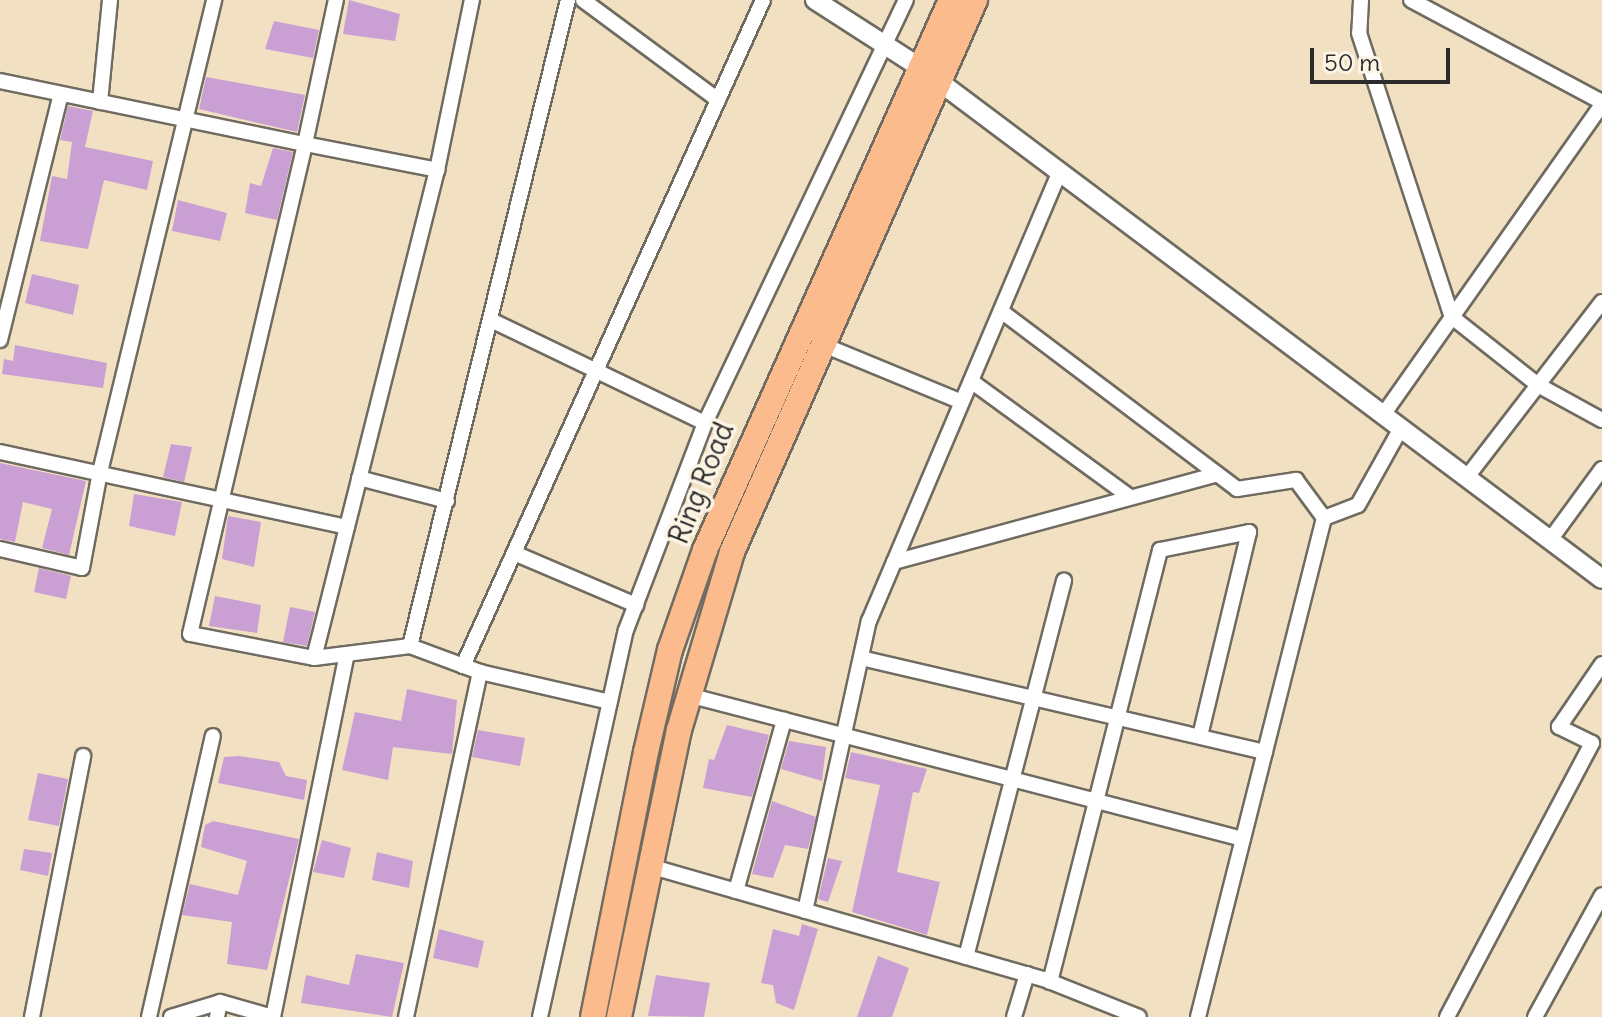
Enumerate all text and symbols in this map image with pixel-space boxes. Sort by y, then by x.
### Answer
scale bar [1314,32,1454,82]
text: 50 m [1324,47,1380,77]
street label: Ring Road [661,417,741,549]

